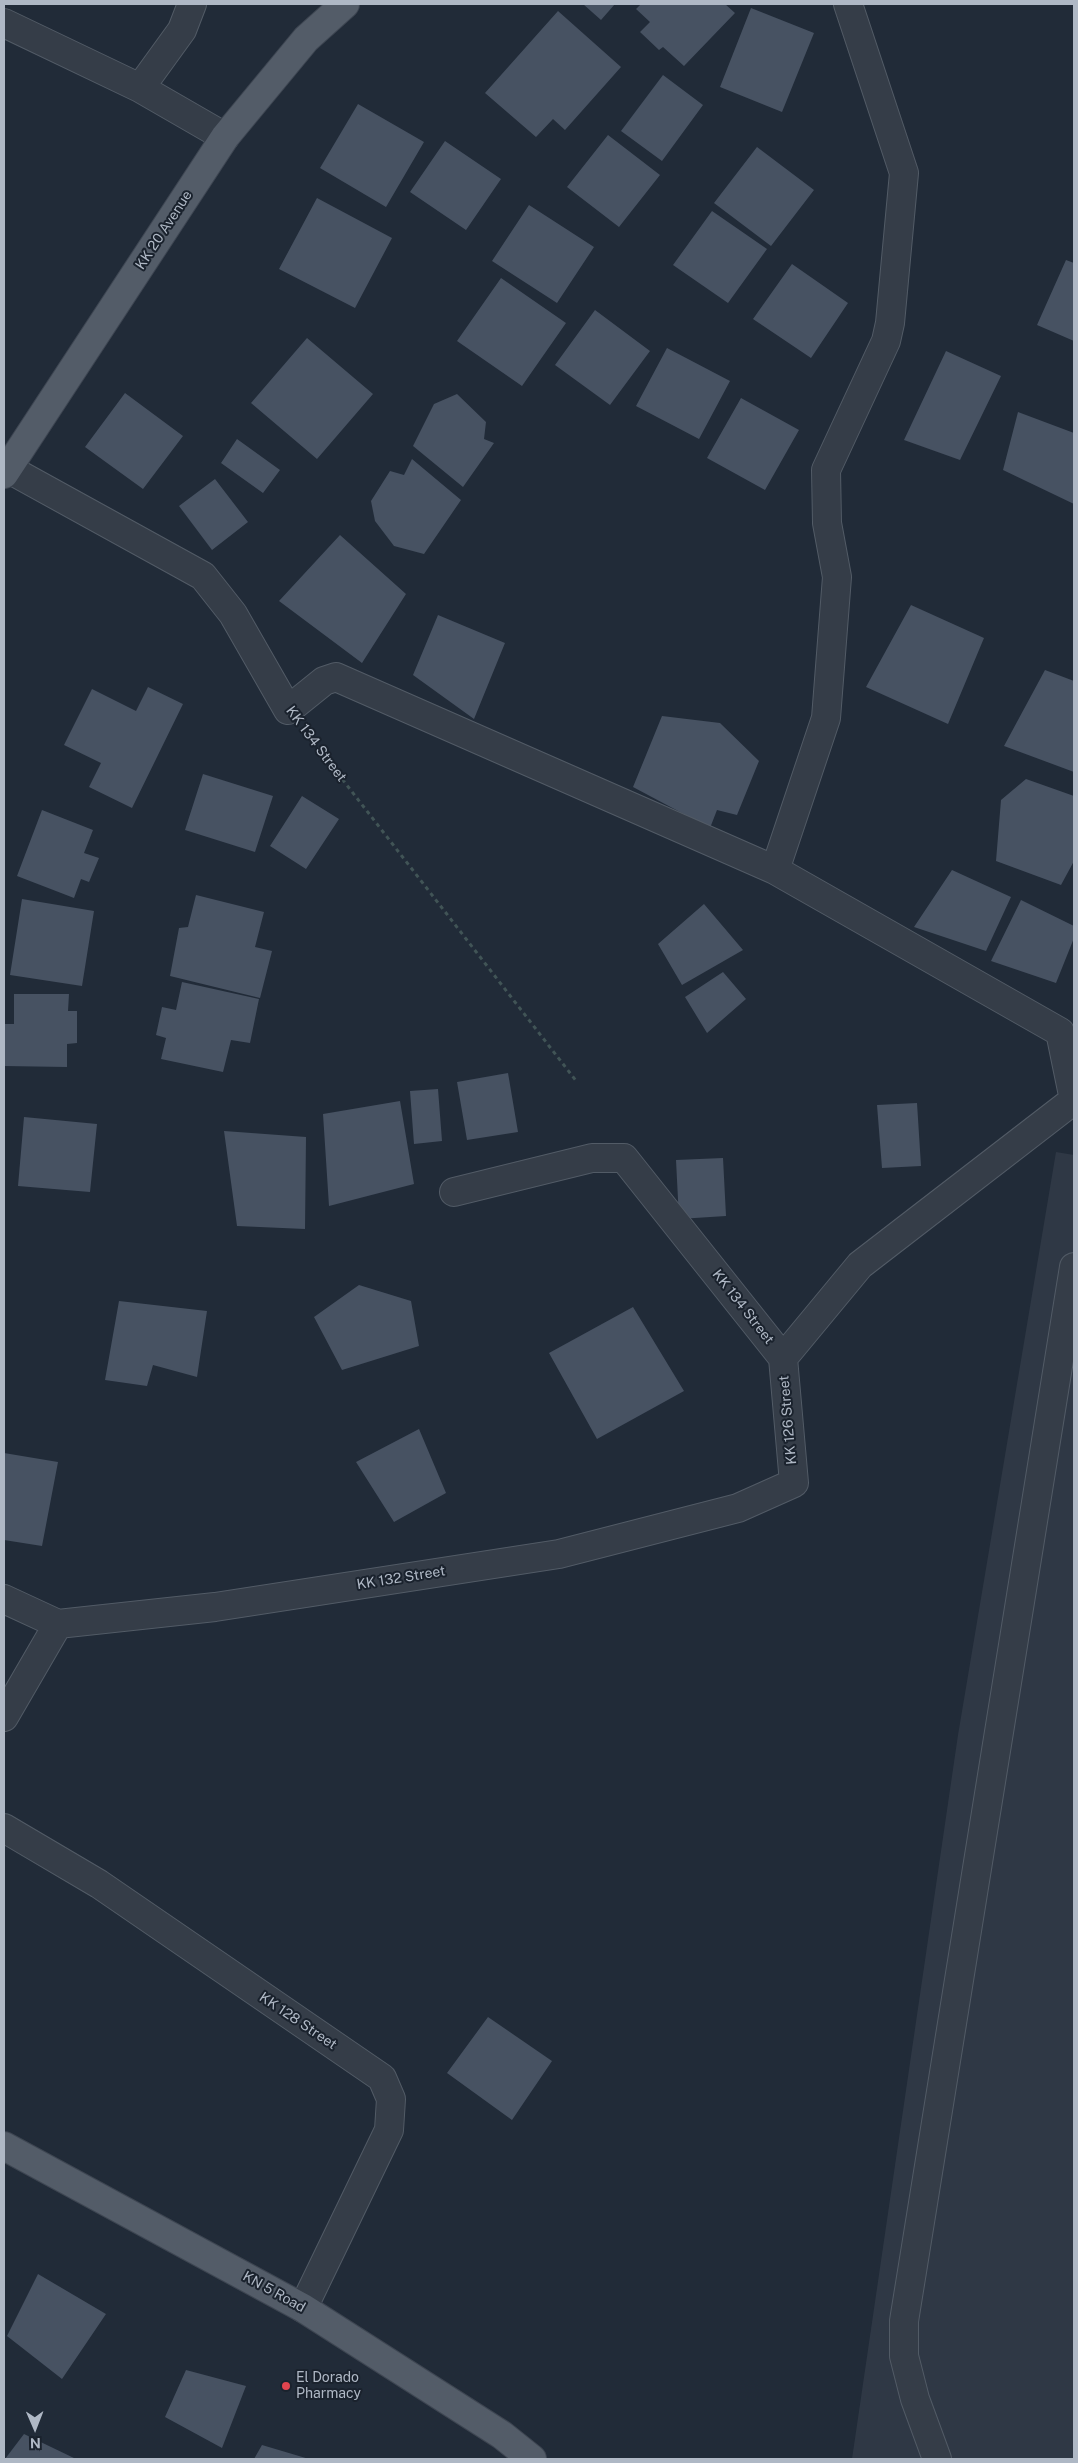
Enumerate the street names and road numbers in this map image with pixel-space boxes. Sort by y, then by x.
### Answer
street label: KK 20 Avenue [132,187,196,273]
street label: KK 134 Street [282,703,350,785]
street label: KK 134 Street [709,1266,777,1348]
street label: KK 126 Street [776,1375,800,1465]
street label: KK 132 Street [355,1563,447,1593]
street label: KK 128 Street [256,1989,340,2053]
street label: KN 5 Road [240,2268,308,2316]

